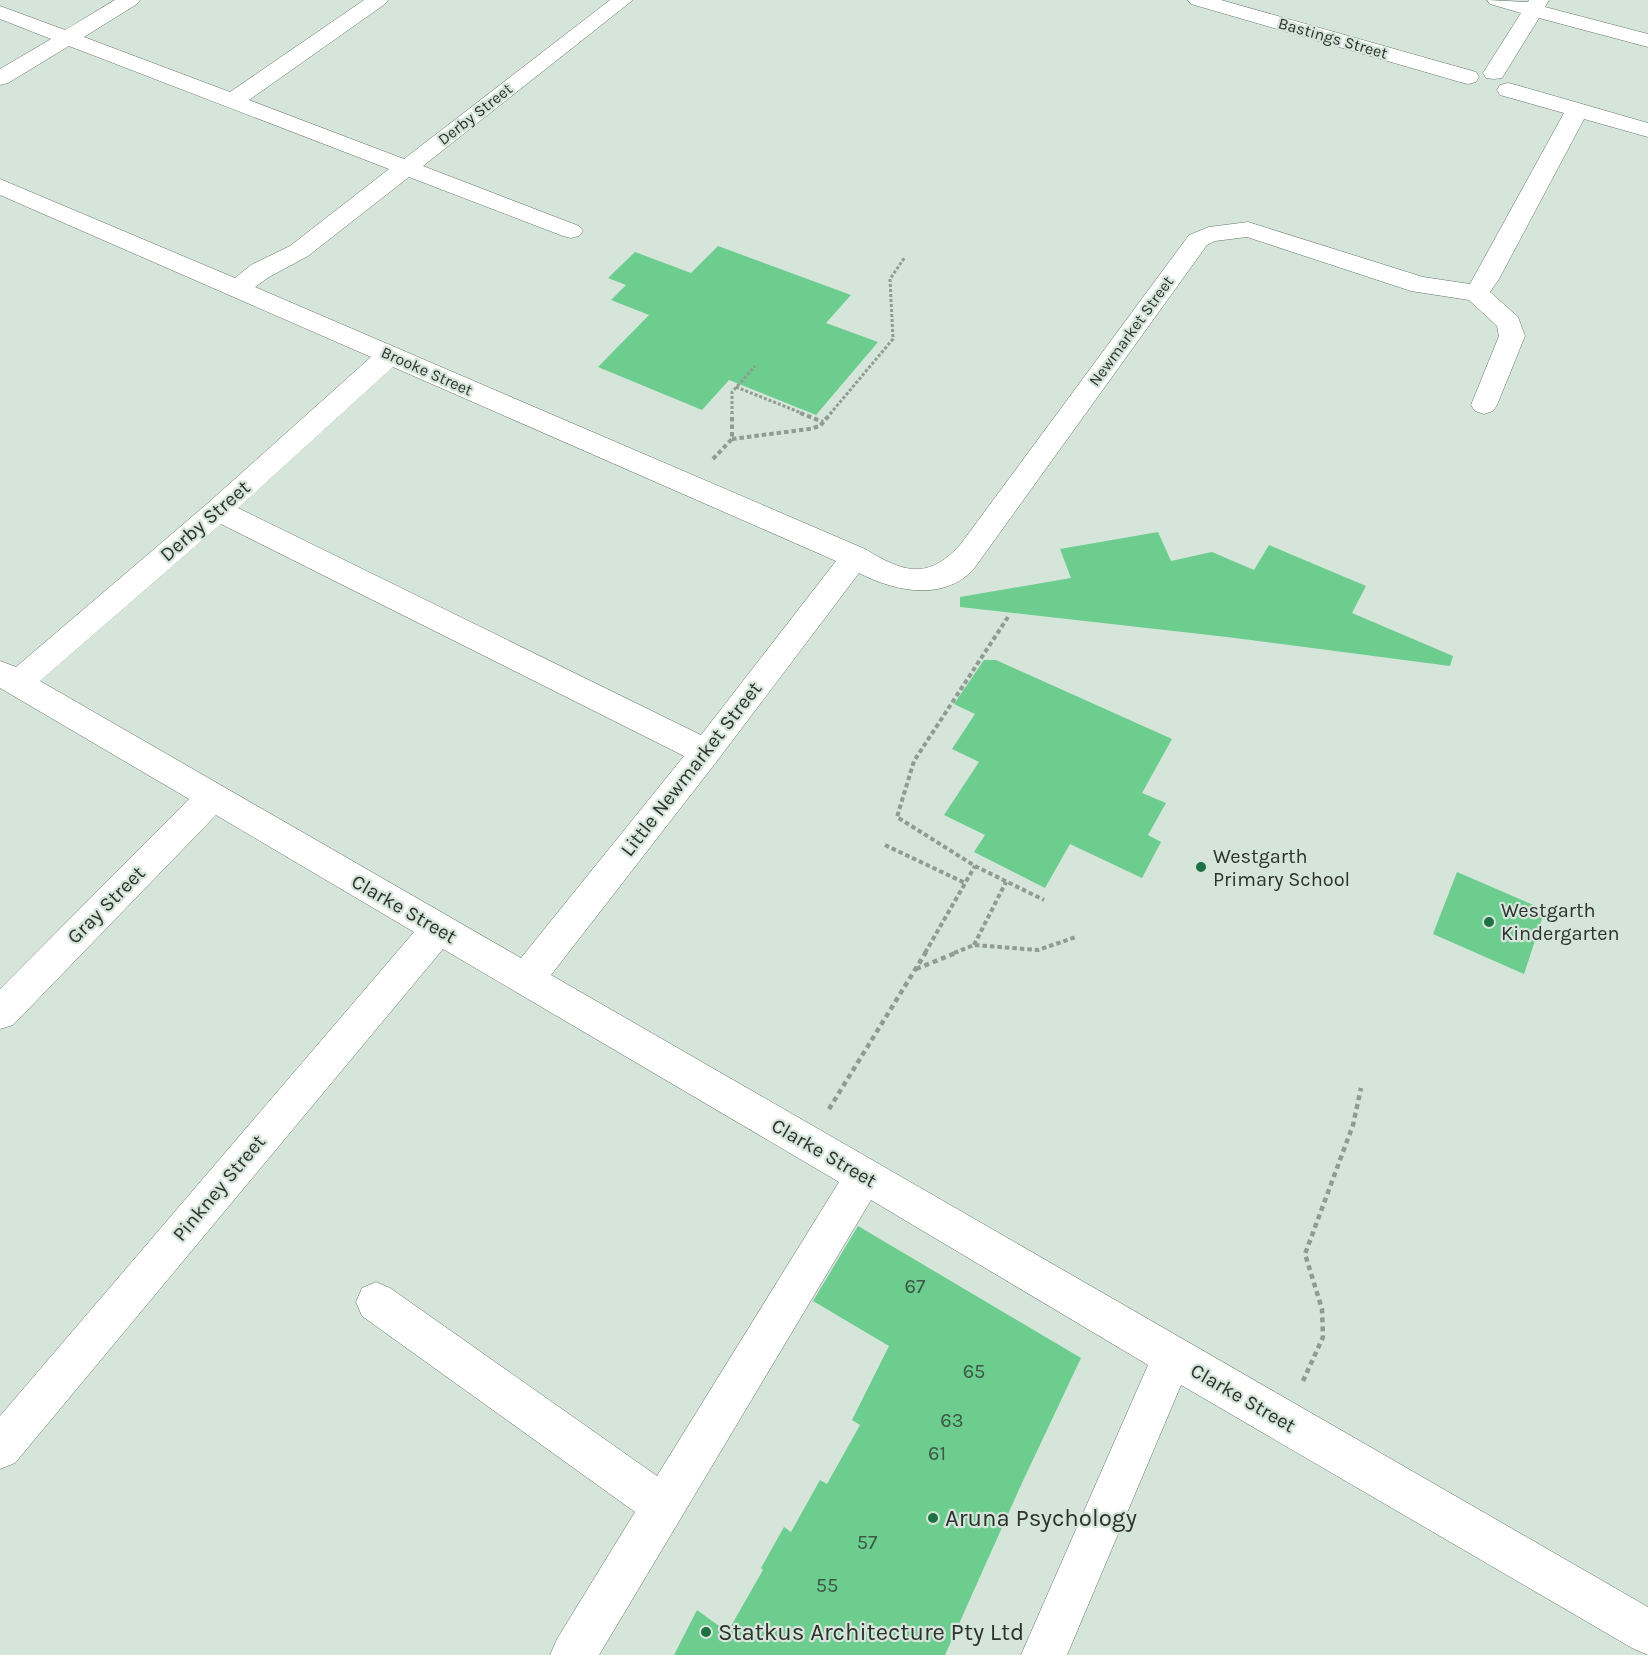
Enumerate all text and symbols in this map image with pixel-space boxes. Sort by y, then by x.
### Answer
street label: Bastings Street [1276,13,1390,63]
street label: Derby Street [434,79,516,149]
street label: Newmarket Street [1085,272,1177,390]
street label: Brooke Street [378,342,476,400]
street label: Derby Street [155,475,255,566]
street label: Little Newmarket Street [616,677,767,861]
place label: Westgarth Primary School [1213,845,1350,891]
marker: Westgarth Primary School [1194,860,1208,874]
street label: Gray Street [62,861,150,949]
street label: Clarke Street [347,870,461,949]
place label: Westgarth Kindergarten [1501,899,1620,945]
marker: Westgarth Kindergarten [1482,915,1496,929]
street label: Clarke Street [767,1114,881,1193]
street label: Pinkney Street [168,1130,270,1246]
house number: 67 [905,1275,926,1298]
street label: Clarke Street [1186,1359,1300,1438]
house number: 65 [963,1360,985,1383]
house number: 63 [940,1409,964,1432]
house number: 61 [928,1442,946,1465]
place label: Aruna Psychology [945,1504,1137,1532]
marker: Aruna Psychology [926,1511,940,1525]
house number: 57 [857,1531,878,1554]
house number: 55 [816,1574,838,1597]
place label: Statkus Architecture Pty Ltd [718,1618,1024,1646]
marker: Statkus Architecture Pty Ltd [699,1625,713,1639]

